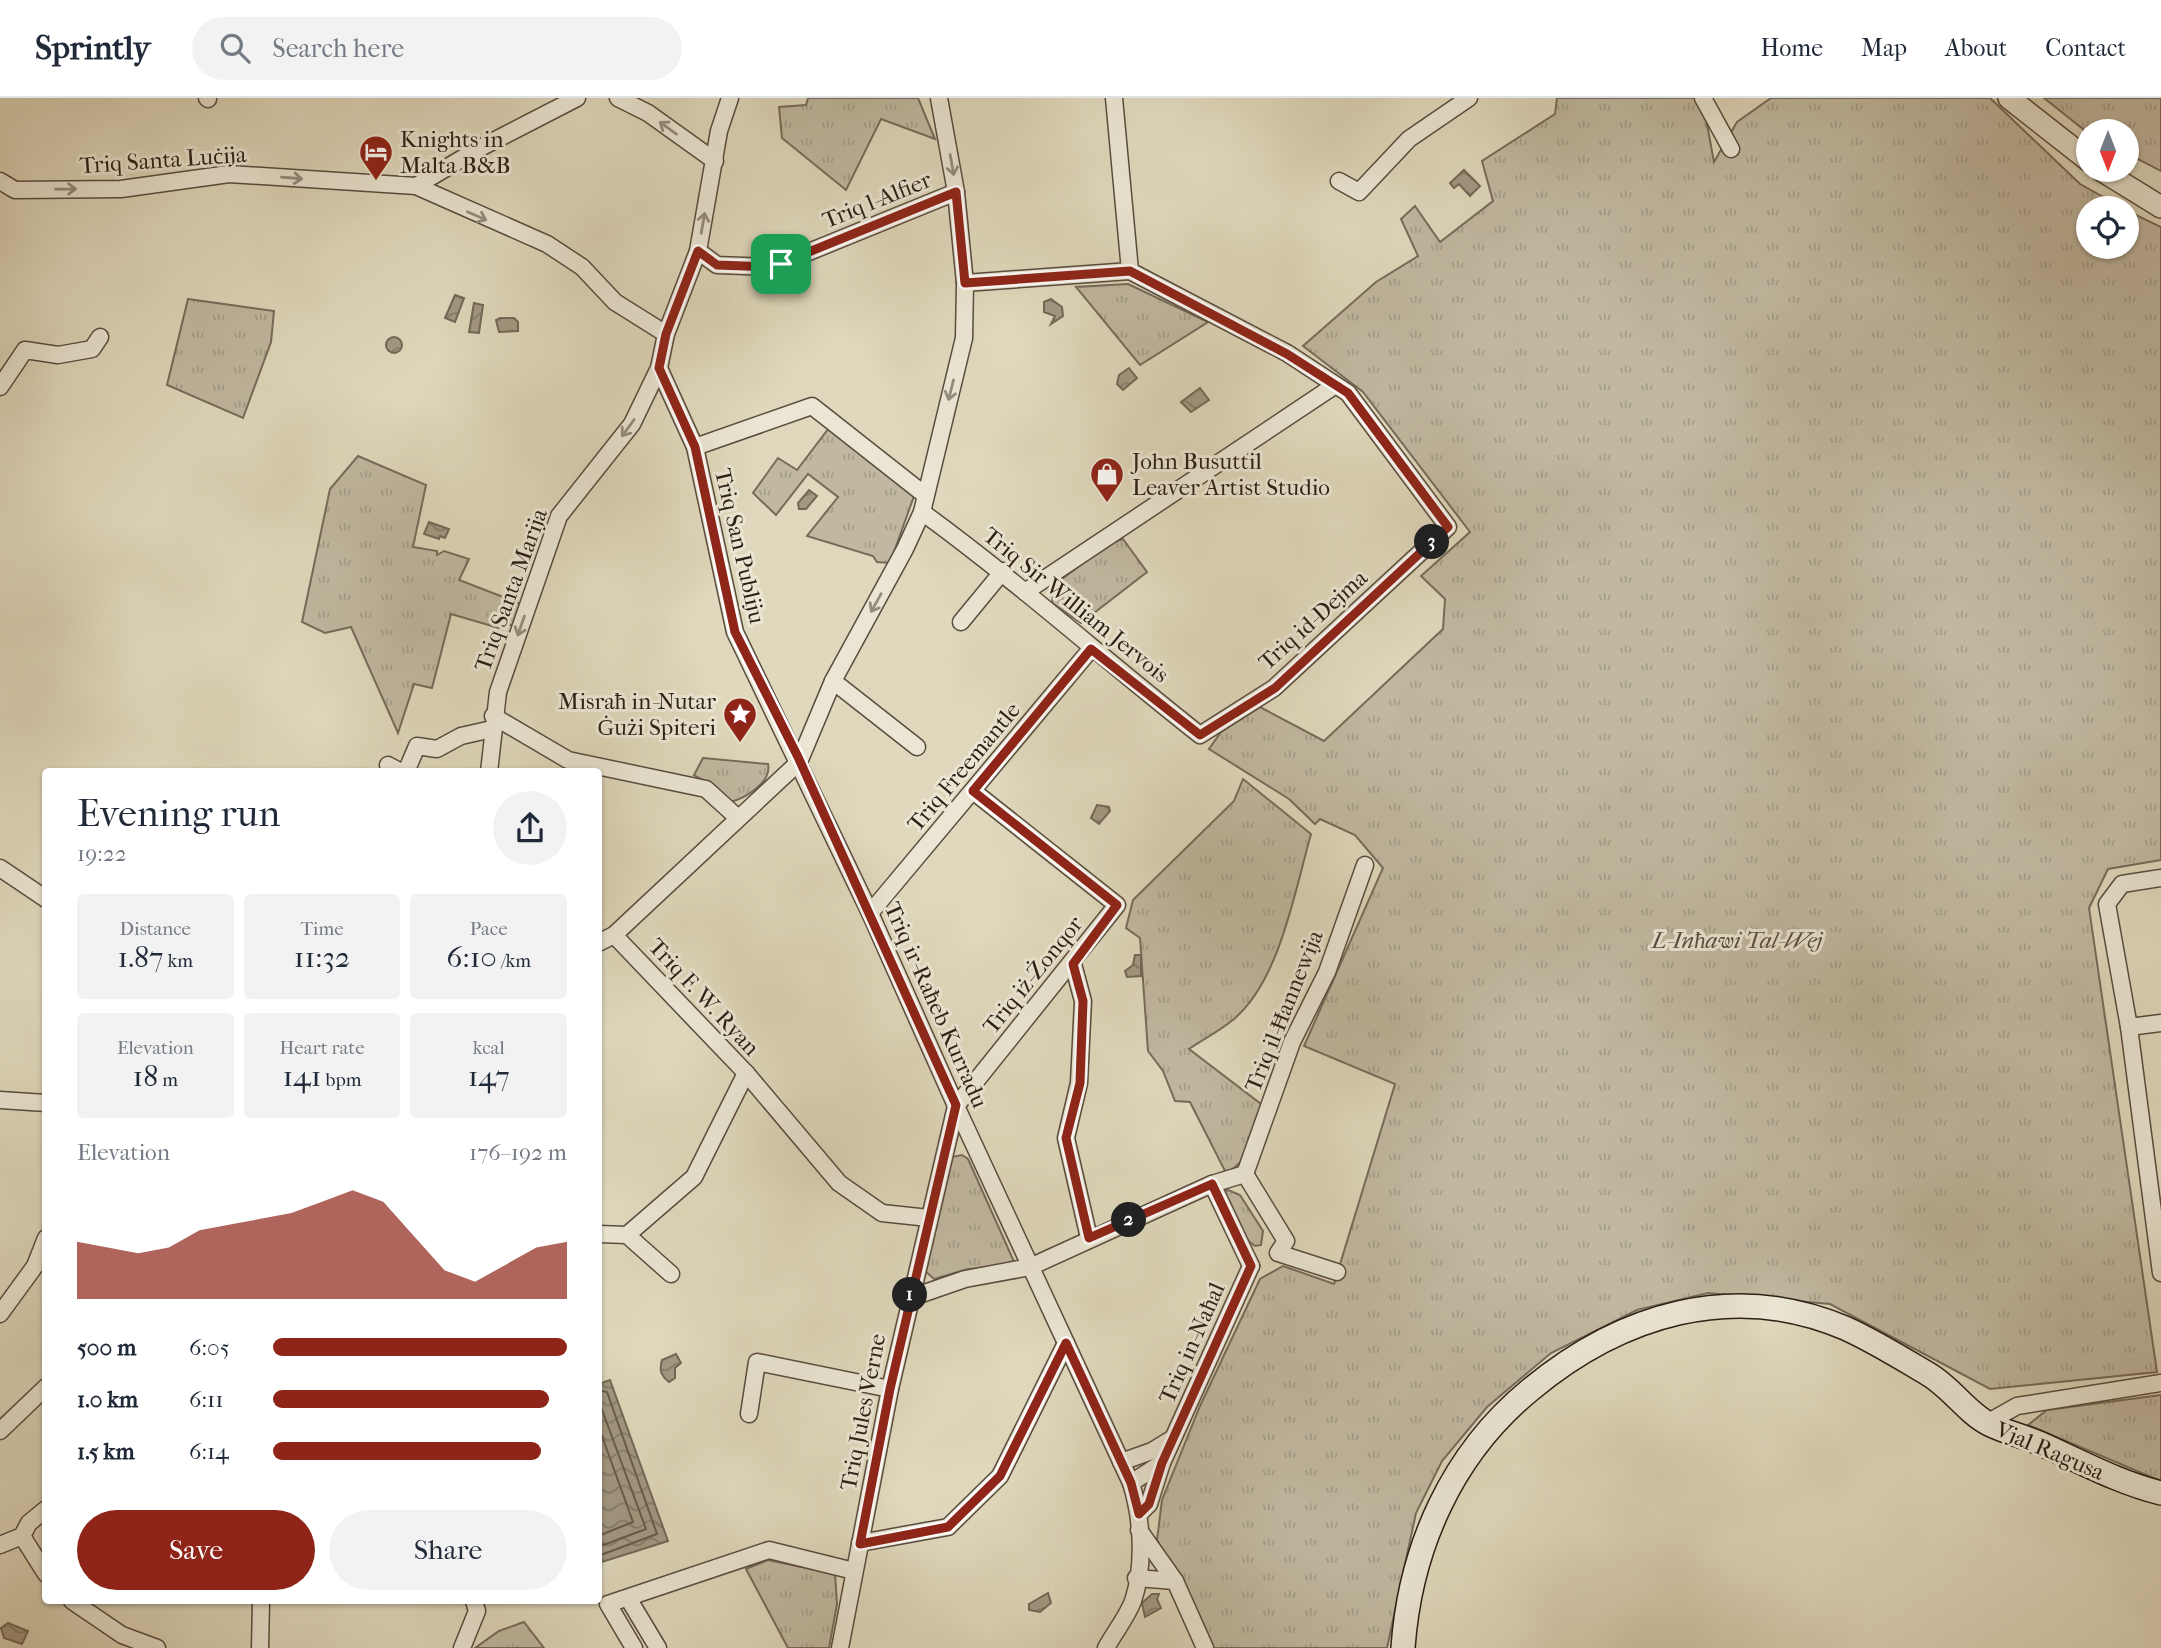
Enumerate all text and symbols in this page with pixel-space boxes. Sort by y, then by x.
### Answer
search box [192,17,682,80]
text: Sprintly [35,29,150,68]
icon: search [216,29,254,67]
text: Search here [272,33,404,64]
text: Home [1761,34,1823,62]
text: Map [1861,34,1907,62]
text: About [1945,34,2007,62]
text: Contact [2045,34,2126,62]
north arrow [2076,119,2138,182]
map controls [2076,119,2139,259]
one-way arrow [659,120,678,135]
place label: Knights in Malta B&B [400,126,511,179]
hotel icon: Knights in Malta B&B [357,133,395,182]
street label: Triq Santa Luċija [79,141,248,179]
one-way arrow [946,153,959,176]
street label: Triq l-Alfier [819,166,935,234]
one-way arrow [280,172,303,185]
one-way arrow [54,182,77,196]
button: locate [2076,196,2139,259]
one-way arrow [466,210,487,223]
one-way arrow [697,212,711,235]
pin [751,234,811,294]
icon: arrive [762,245,800,283]
one-way arrow [944,378,957,401]
one-way arrow [621,419,636,438]
place label: John Busuttil Leaver Artist Studio [1130,448,1330,501]
shop icon: John Busuttil Leaver Artist Studio [1088,455,1126,504]
street label: Triq San Publiju [709,466,771,626]
street label: Triq Santa Marija [469,505,553,675]
street label: Triq Sir William Jervois [978,522,1174,688]
pin: 3 [1414,524,1450,560]
text: 3 [1428,530,1435,552]
street label: Triq id-Dejma [1253,564,1373,676]
one-way arrow [869,593,883,613]
one-way arrow [514,614,526,636]
place label: Misraħ in-Nutar Ġużi Spiteri [558,688,716,741]
place icon: Misraħ in-Nutar Ġużi Spiteri [721,695,759,744]
street label: Triq Freemantle [902,697,1026,837]
text: Evening run [77,791,280,836]
button: share [493,791,567,865]
text: 19:22 [77,840,127,867]
street label: Triq ir-Raħeb Kurradu [878,898,994,1112]
street label: Triq iż-Żonqor [977,911,1089,1039]
text: Distance [120,918,191,940]
text: Time [300,918,344,940]
text: Pace [470,918,508,940]
street label: Triq il-Ħannewija [1239,926,1329,1096]
park label: L-Inħawi Tal-Wej [1650,927,1824,954]
street label: Triq F. W. Ryan [643,933,765,1062]
text: 1.87 [117,940,164,975]
text: 11:32 [294,940,350,975]
text: 6:10 [446,940,497,975]
text: km [164,950,193,972]
text: /km [497,950,531,972]
text: Elevation [117,1037,194,1059]
text: Heart rate [279,1037,365,1059]
text: kcal [473,1037,505,1059]
text: 18 [133,1059,158,1094]
text: 141 [282,1059,322,1094]
text: 147 [468,1059,510,1094]
text: m [158,1069,178,1091]
text: bpm [322,1069,362,1091]
text: Elevation [77,1139,170,1166]
text: 176–192 m [469,1139,567,1166]
pin: 2 [1112,1202,1146,1238]
text: 2 [1124,1208,1133,1230]
pin: 1 [892,1278,928,1312]
street label: Triq in-Naħal [1153,1278,1231,1408]
text: 1 [906,1283,913,1305]
street label: Triq Jules Verne [835,1331,891,1493]
text: 500 m [77,1334,136,1361]
text: 6:05 [189,1334,230,1361]
text: 1.0 km [77,1386,138,1413]
text: 6:11 [189,1386,223,1413]
street label: Vjal Ragusa [1991,1416,2109,1486]
text: 1.5 km [77,1438,135,1465]
text: 6:14 [189,1438,229,1465]
button: Save [77,1510,315,1590]
button: Share [329,1510,567,1590]

